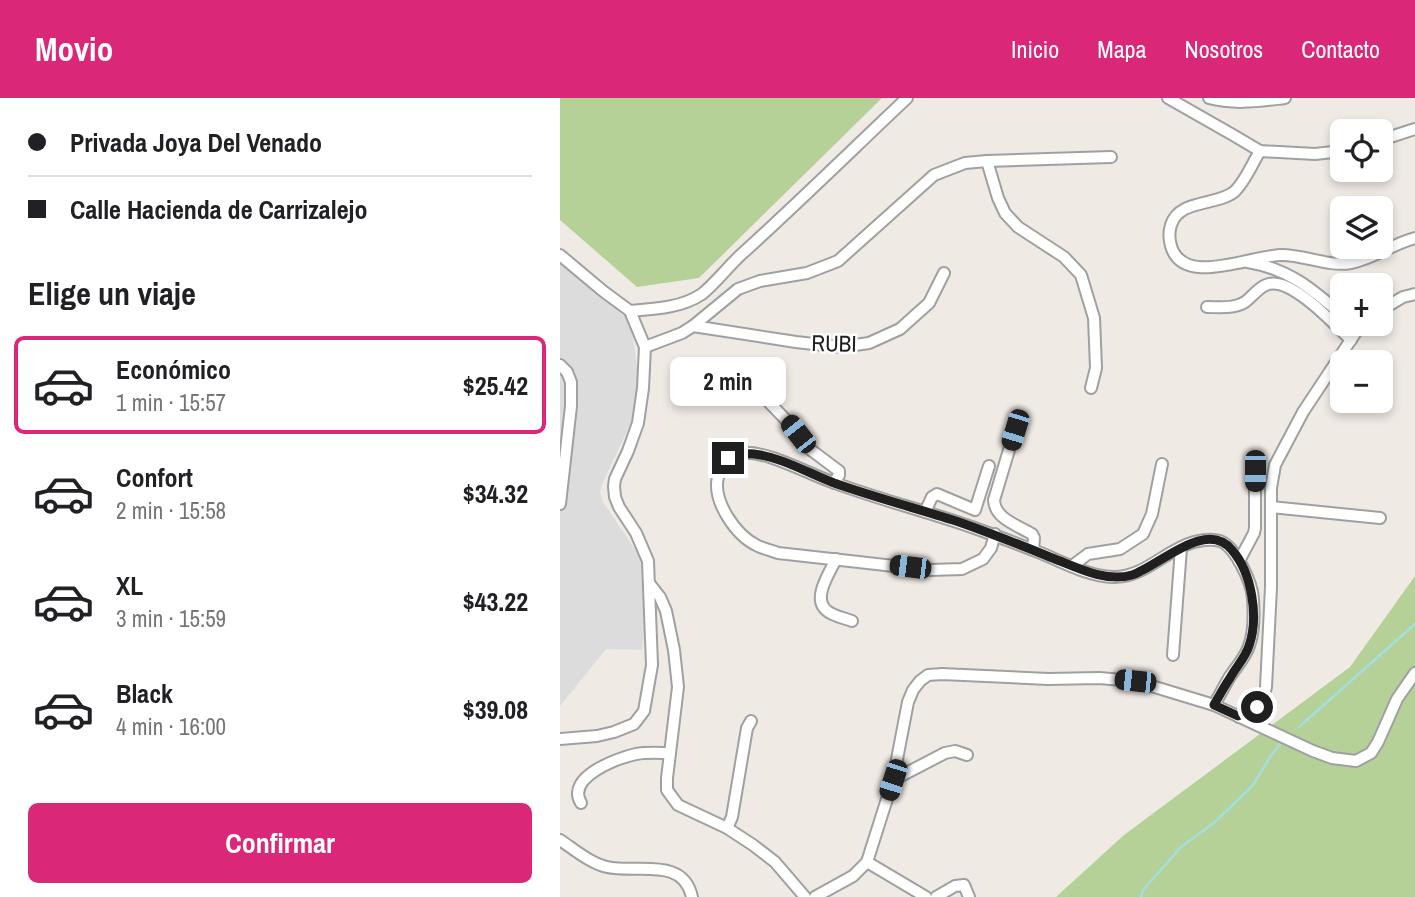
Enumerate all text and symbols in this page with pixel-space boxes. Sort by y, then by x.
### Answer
text: Movio [35,27,113,71]
text: Inicio [1011,33,1059,65]
text: Mapa [1097,33,1146,65]
text: Nosotros [1184,33,1263,65]
text: Contacto [1301,33,1380,65]
map controls [1330,119,1393,413]
button: locate [1330,119,1393,182]
text: Privada Joya Del Venado [70,125,322,160]
text: Calle Hacienda de Carrizalejo [70,192,367,227]
button: layers [1330,196,1393,259]
text: Elige un viaje [28,272,196,315]
button: + [1330,273,1393,336]
street label: RUBI [811,327,857,359]
button: − [1330,350,1393,413]
text: Económico [116,352,231,387]
icon: car [32,354,95,417]
callout: 2 min [670,356,786,406]
text: 2 min [703,366,753,397]
text: $25.42 [463,368,528,403]
text: 1 min · 15:57 [116,387,226,418]
car [999,407,1032,453]
car [777,411,820,457]
route end [712,442,744,474]
car [1245,450,1266,492]
text: Confort [116,460,193,495]
icon: car [32,462,95,525]
text: $34.32 [463,476,528,511]
text: 2 min · 15:58 [116,495,226,526]
car [888,554,933,580]
text: XL [116,568,143,603]
icon: car [32,570,95,633]
text: $43.22 [463,584,528,619]
text: 3 min · 15:59 [116,603,226,634]
car [1114,668,1157,694]
text: Black [116,676,173,711]
icon: car [32,678,95,741]
route start [1241,691,1273,723]
text: $39.08 [463,692,528,727]
text: 4 min · 16:00 [116,711,226,742]
car [877,757,910,803]
button: Confirmar [28,803,532,883]

